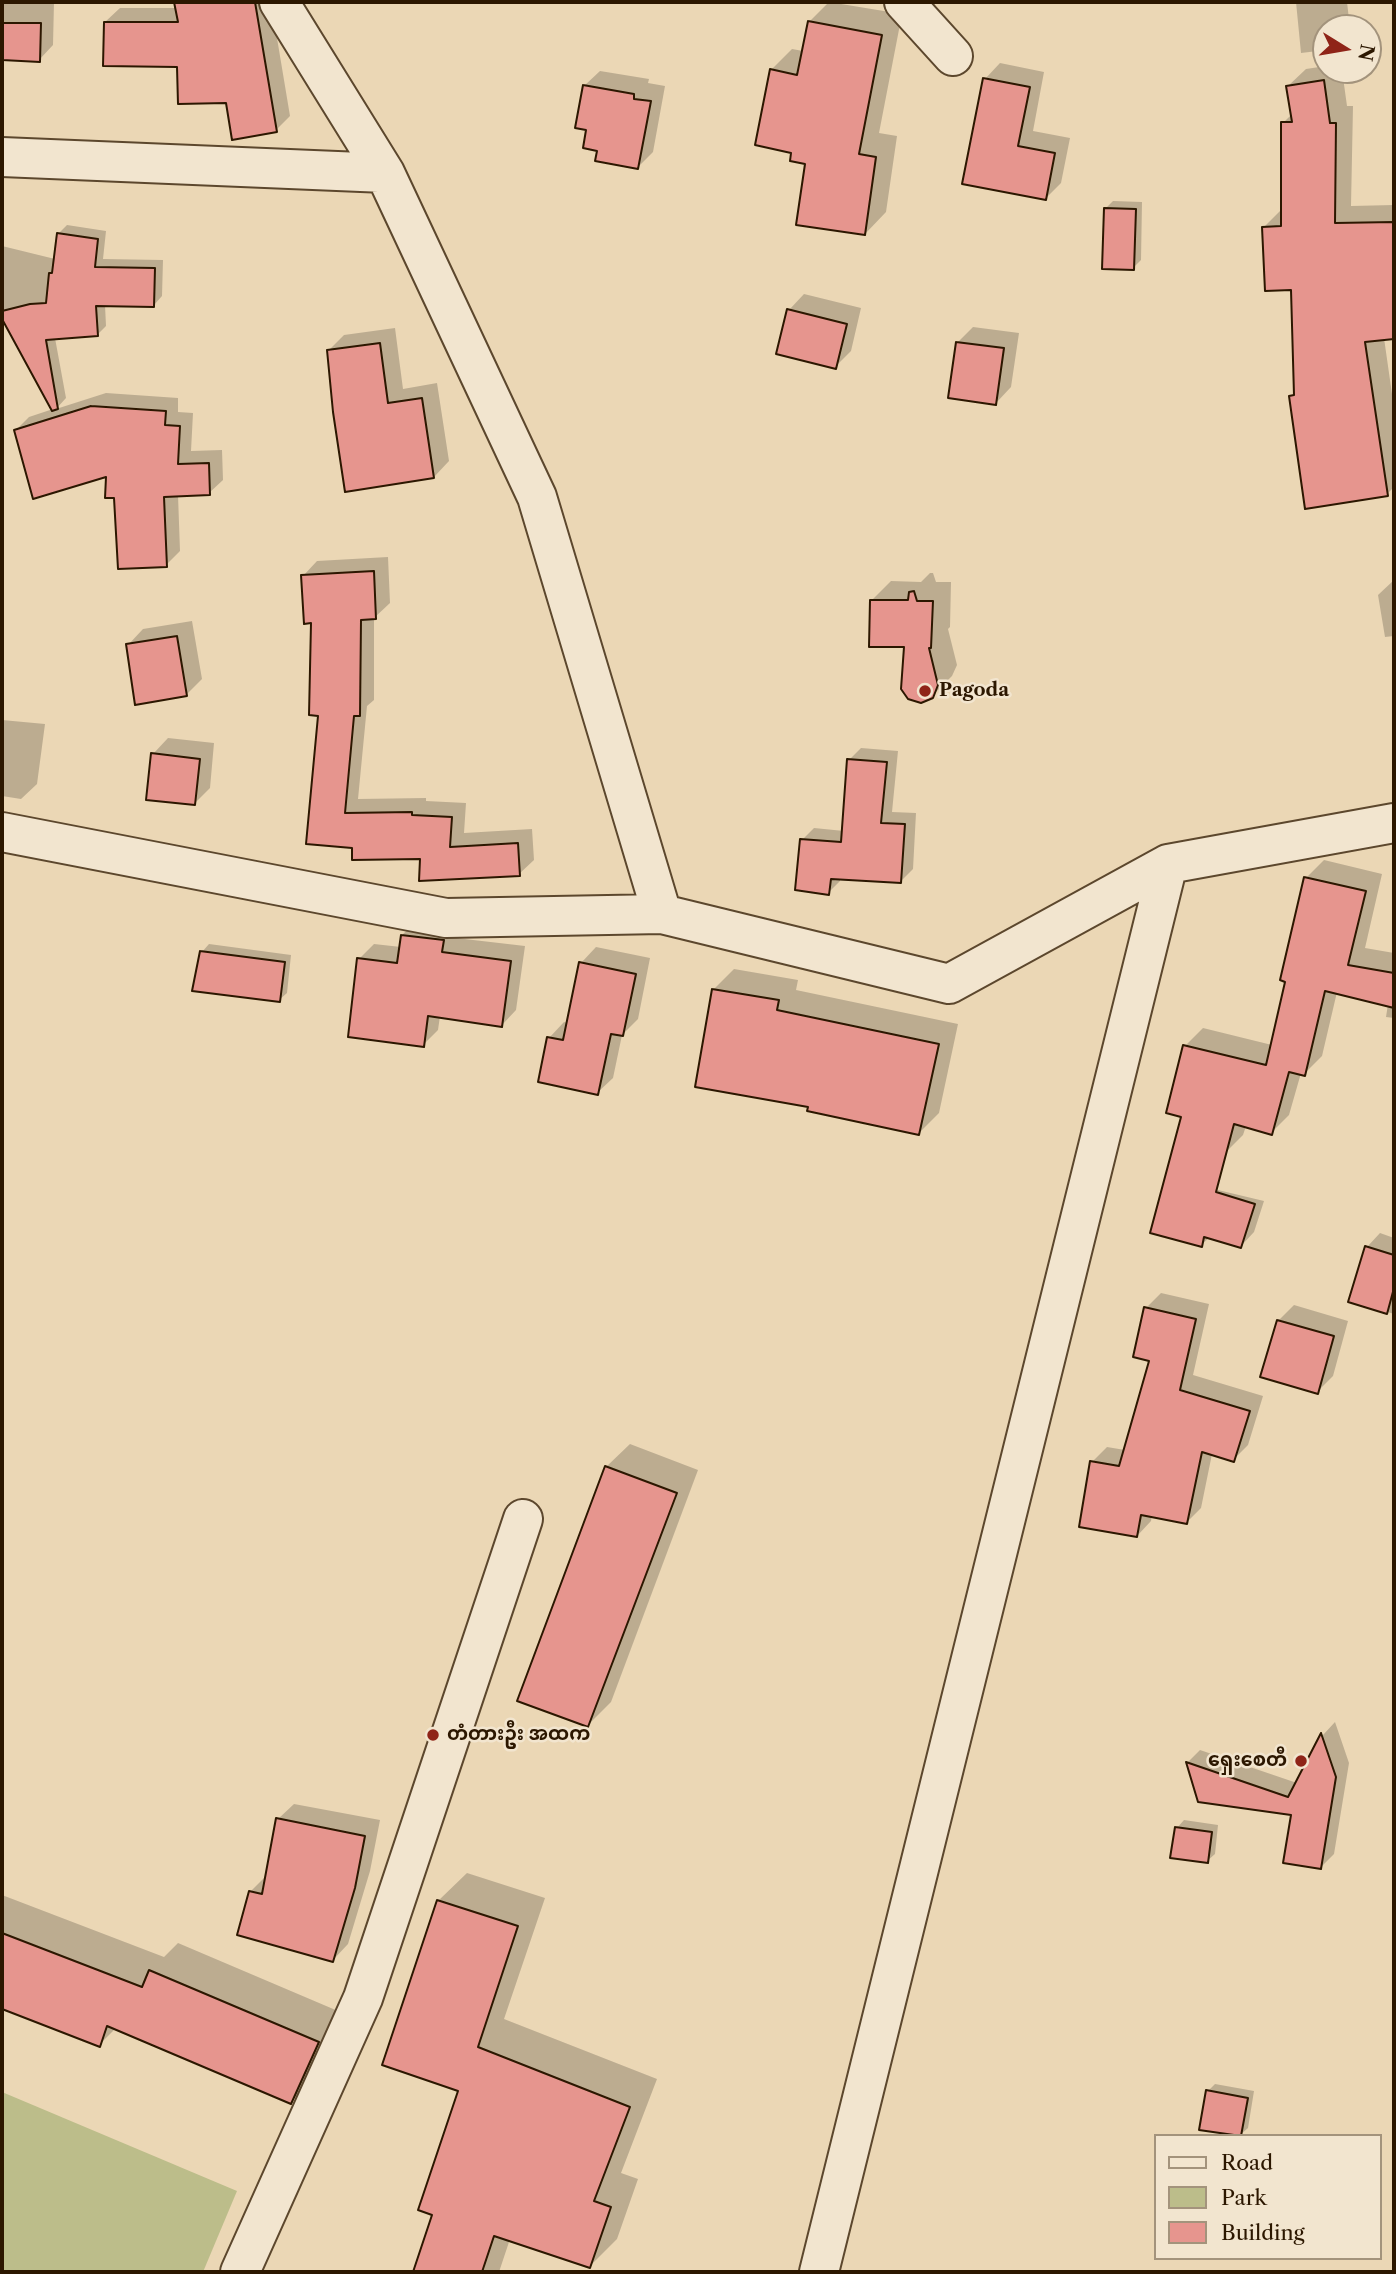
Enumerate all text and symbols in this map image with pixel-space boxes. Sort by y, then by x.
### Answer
north arrow [1312,14,1382,84]
text: N [1353,42,1379,63]
place label: Pagoda [939,680,1009,702]
marker: Pagoda [917,683,933,699]
place label: တံတားဦး အထက [447,1724,590,1746]
marker: တံတားဦး အထက [425,1727,441,1743]
place label: ရှေးစေတီ [1208,1750,1287,1772]
marker: ရှေးစေတီ [1293,1753,1309,1769]
legend [1154,2134,1382,2260]
text: Road [1221,2150,1273,2175]
text: Park [1221,2185,1267,2210]
text: Building [1221,2220,1305,2245]

